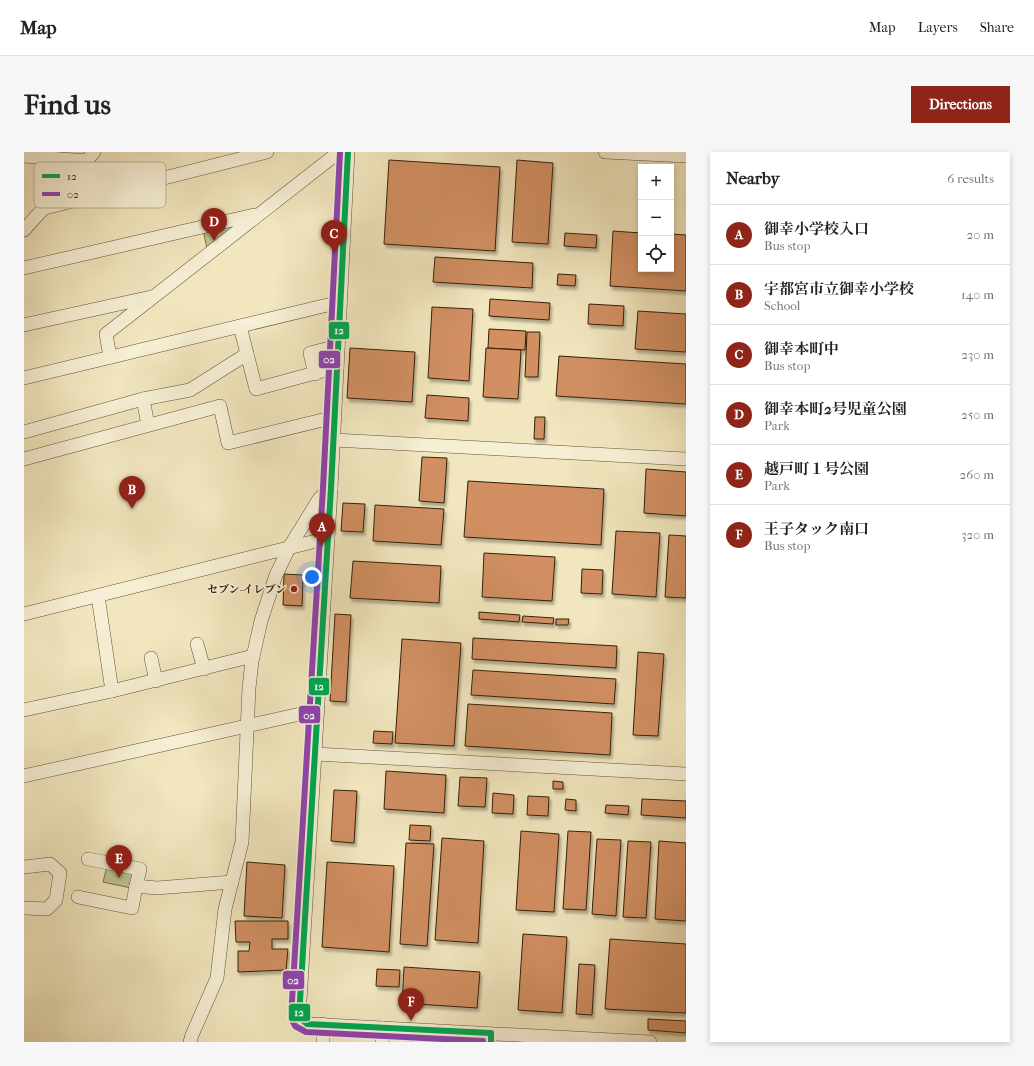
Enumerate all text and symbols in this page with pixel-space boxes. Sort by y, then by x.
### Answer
text: Map [20,17,56,39]
text: Map [869,19,896,36]
text: Layers [918,19,958,36]
text: Share [980,19,1014,36]
button: Directions [911,86,1010,123]
text: Find us [24,88,111,121]
legend [34,162,166,208]
map controls [638,164,674,272]
button: + [638,164,674,200]
text: Nearby [726,168,780,188]
text: 12 [67,170,77,183]
text: 6 results [947,171,994,186]
text: 02 [67,188,79,201]
button: − [638,200,674,236]
pin: D [201,208,227,241]
pin: C [321,220,347,253]
text: 御幸小学校入口 [764,220,869,238]
text: A [735,227,743,242]
text: 20 m [967,227,994,242]
button: locate [638,236,674,272]
text: Bus stop [764,238,810,253]
text: 宇都宮市立御幸小学校 [764,280,914,298]
text: B [735,287,743,302]
text: 140 m [961,287,994,302]
text: School [764,298,800,313]
line badge: 12 [328,321,350,340]
text: 12 [334,324,344,337]
text: 御幸本町中 [764,340,839,358]
text: C [735,347,743,362]
text: 230 m [961,347,994,362]
line badge: 02 [318,350,341,369]
text: 02 [323,353,335,366]
text: Bus stop [764,358,810,373]
text: 御幸本町2号児童公園 [764,400,907,418]
text: D [734,407,744,422]
text: 250 m [961,407,994,422]
text: Park [764,418,790,433]
text: 越戸町１号公園 [764,460,869,478]
text: E [735,467,743,482]
text: 260 m [960,467,994,482]
pin: B [119,476,145,509]
text: Park [764,478,790,493]
pin: A [309,513,335,546]
text: 王子タック南口 [764,520,869,538]
text: F [736,527,742,542]
text: 320 m [961,527,994,542]
text: Bus stop [764,538,810,553]
your location [302,567,322,587]
place label: セブン-イレブン [207,583,286,596]
marker: セブン-イレブン [289,584,299,594]
line badge: 12 [308,677,330,696]
text: 12 [314,680,324,693]
line badge: 02 [298,705,321,724]
text: 02 [303,709,315,722]
pin: E [106,845,132,878]
line badge: 02 [282,970,305,990]
text: 02 [287,974,299,987]
pin: F [398,988,424,1021]
line badge: 12 [288,1003,311,1022]
text: 12 [294,1006,304,1019]

